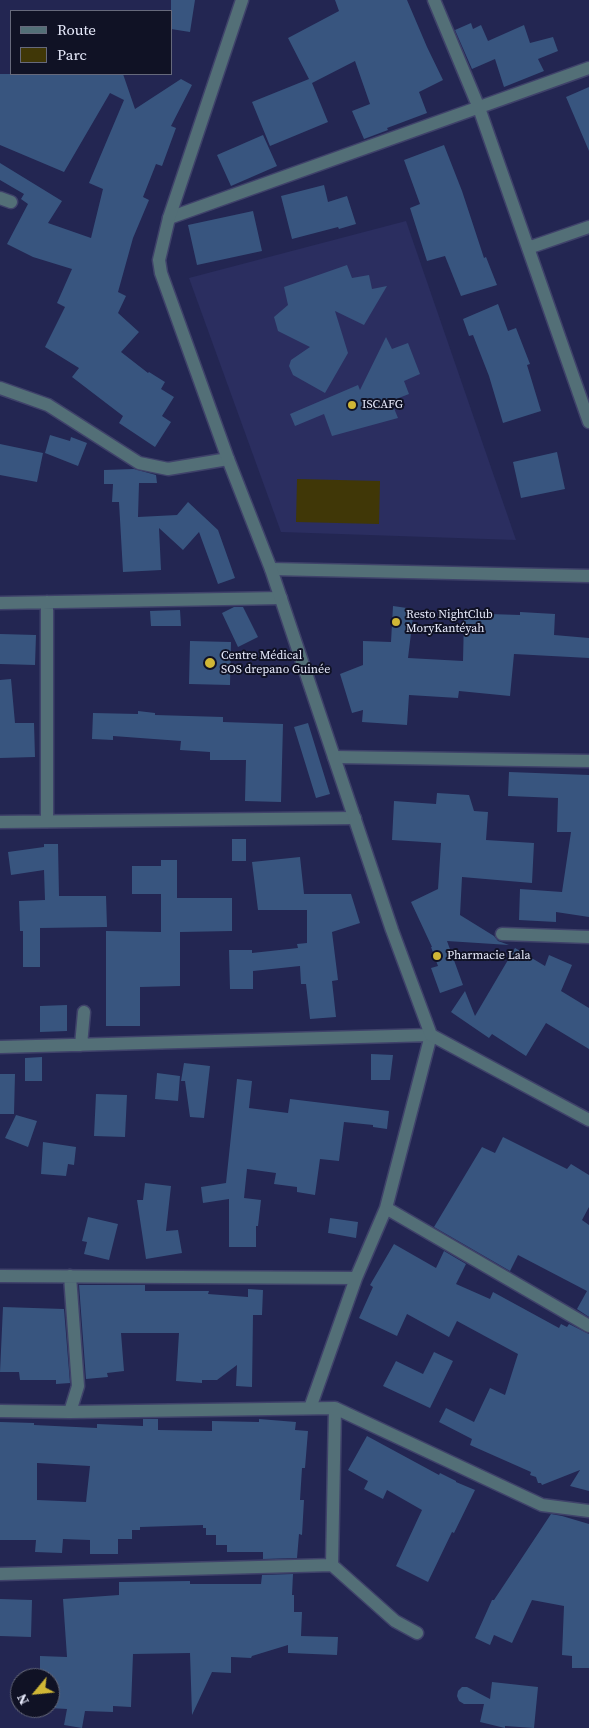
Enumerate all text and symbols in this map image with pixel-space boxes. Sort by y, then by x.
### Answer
legend [10,10,172,75]
text: Route [57,19,96,40]
text: Parc [57,44,87,65]
place label: ISCAFG [362,398,403,412]
marker: ISCAFG [346,399,358,411]
place label: Resto NightClub MoryKantéyah [406,608,493,636]
marker: Resto NightClub MoryKantéyah [390,616,402,628]
place label: Centre Médical SOS drepano Guinée [221,649,330,677]
marker: Centre Médical SOS drepano Guinée [203,656,217,670]
place label: Pharmacie Lala [447,949,530,963]
marker: Pharmacie Lala [431,950,443,962]
north arrow [10,1668,60,1718]
text: N [11,1690,34,1709]

